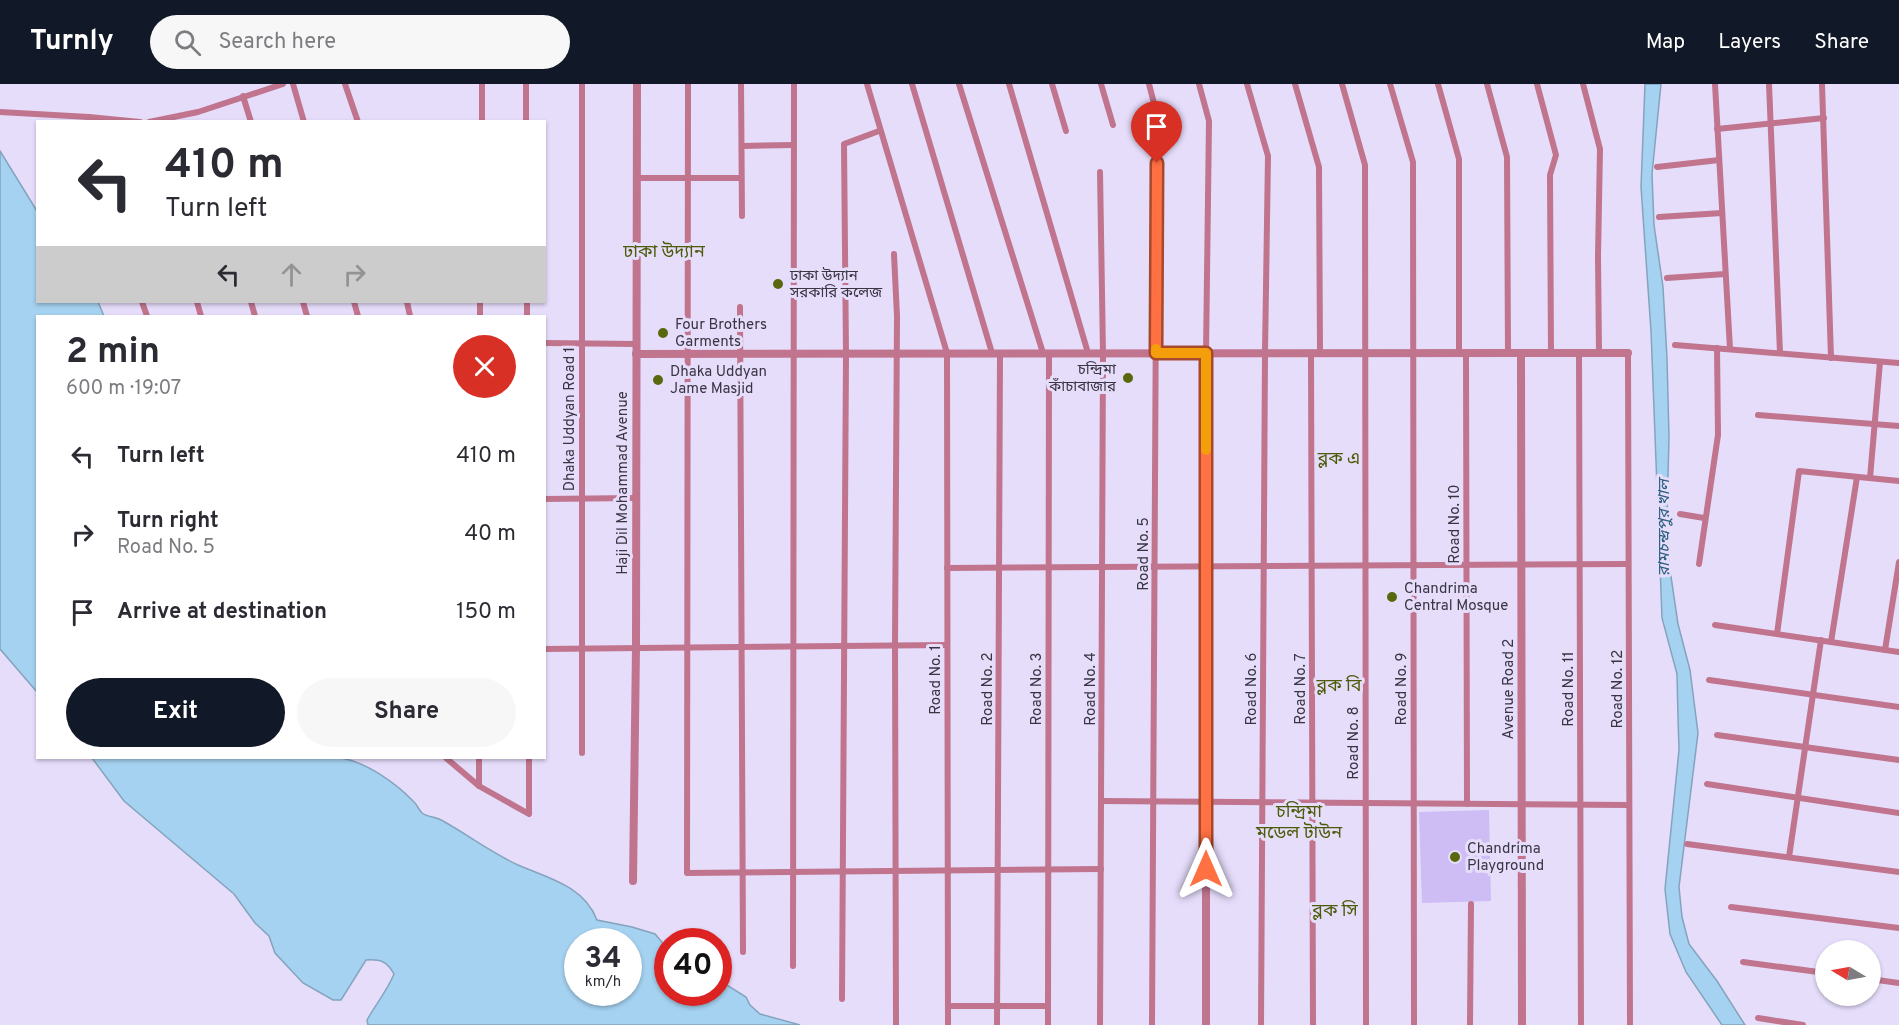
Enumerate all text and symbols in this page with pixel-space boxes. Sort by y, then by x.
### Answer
search box [150,15,570,69]
text: Turnly [30,24,114,60]
icon: search [171,26,204,59]
text: Search here [219,29,336,56]
text: Map [1646,29,1685,56]
text: Layers [1718,29,1781,56]
text: Share [1814,29,1869,56]
pin [1131,101,1182,163]
icon: arrive [1140,110,1173,143]
text: 410 m [165,140,284,193]
icon: left [66,144,144,222]
text: Turn left [165,192,267,226]
district label: ঢাকা উদ্যান [622,241,706,264]
icon: left [212,258,245,291]
icon: ahead [275,258,308,291]
icon: right [338,258,371,291]
place label: ঢাকা উদ্যান সরকারি কলেজ [789,267,883,303]
marker: ঢাকা উদ্যান সরকারি কলেজ [771,277,785,291]
place label: Four Brothers Garments [675,316,767,352]
marker: Four Brothers Garments [656,326,670,340]
text: 2 min [66,330,160,376]
button: close [453,335,516,398]
street label: Dhaka Uddyan Road 1 [561,347,580,491]
place label: চন্দ্রিমা কাঁচাবাজার [1048,361,1117,397]
place label: Dhaka Uddyan Jame Masjid [670,363,767,399]
marker: চন্দ্রিমা কাঁচাবাজার [1121,371,1135,385]
marker: Dhaka Uddyan Jame Masjid [651,373,665,387]
text: 600 m · 19:07 [66,376,181,402]
street label: Haji Dil Mohammad Avenue [614,391,633,575]
icon: left [66,440,99,473]
text: Turn left [117,443,205,470]
text: 410 m [456,443,516,470]
district label: ব্লক এ [1317,448,1360,471]
water label: রামচন্দ্রপুর খাল [1655,476,1675,577]
street label: Road No. 10 [1446,484,1465,564]
text: Turn right [117,508,219,535]
street label: Road No. 5 [1135,517,1154,591]
icon: right [66,518,99,551]
text: 40 m [464,521,516,548]
text: Road No. 5 [117,535,215,561]
place label: Chandrima Central Mosque [1404,580,1508,616]
marker: Chandrima Central Mosque [1385,590,1399,604]
icon: arrive [66,596,99,629]
text: Arrive at destination [117,599,327,626]
text: 150 m [456,599,516,626]
street label: Avenue Road 2 [1500,638,1519,740]
street label: Road No. 1 [927,645,946,715]
street label: Road No. 12 [1609,650,1628,728]
street label: Road No. 11 [1560,651,1579,727]
street label: Road No. 2 [979,652,998,726]
street label: Road No. 3 [1028,652,1047,726]
street label: Road No. 4 [1082,652,1101,726]
street label: Road No. 6 [1243,652,1262,726]
street label: Road No. 9 [1393,652,1412,726]
street label: Road No. 7 [1292,653,1311,725]
district label: ব্লক বি [1316,675,1362,698]
button: Exit [66,678,285,747]
button: Share [297,678,516,747]
street label: Road No. 8 [1345,706,1364,780]
district label: চন্দ্রিমা মডেল টাউন [1255,801,1343,845]
position arrow [1174,837,1238,901]
place label: Chandrima Playground [1467,840,1544,876]
marker: Chandrima Playground [1448,850,1462,864]
district label: ব্লক সি [1311,900,1358,923]
speed limit sign: 40 [654,928,732,1006]
north arrow [1815,940,1881,1006]
map controls [1815,940,1881,1006]
text: 34 [584,941,622,978]
text: km/h [585,973,621,992]

